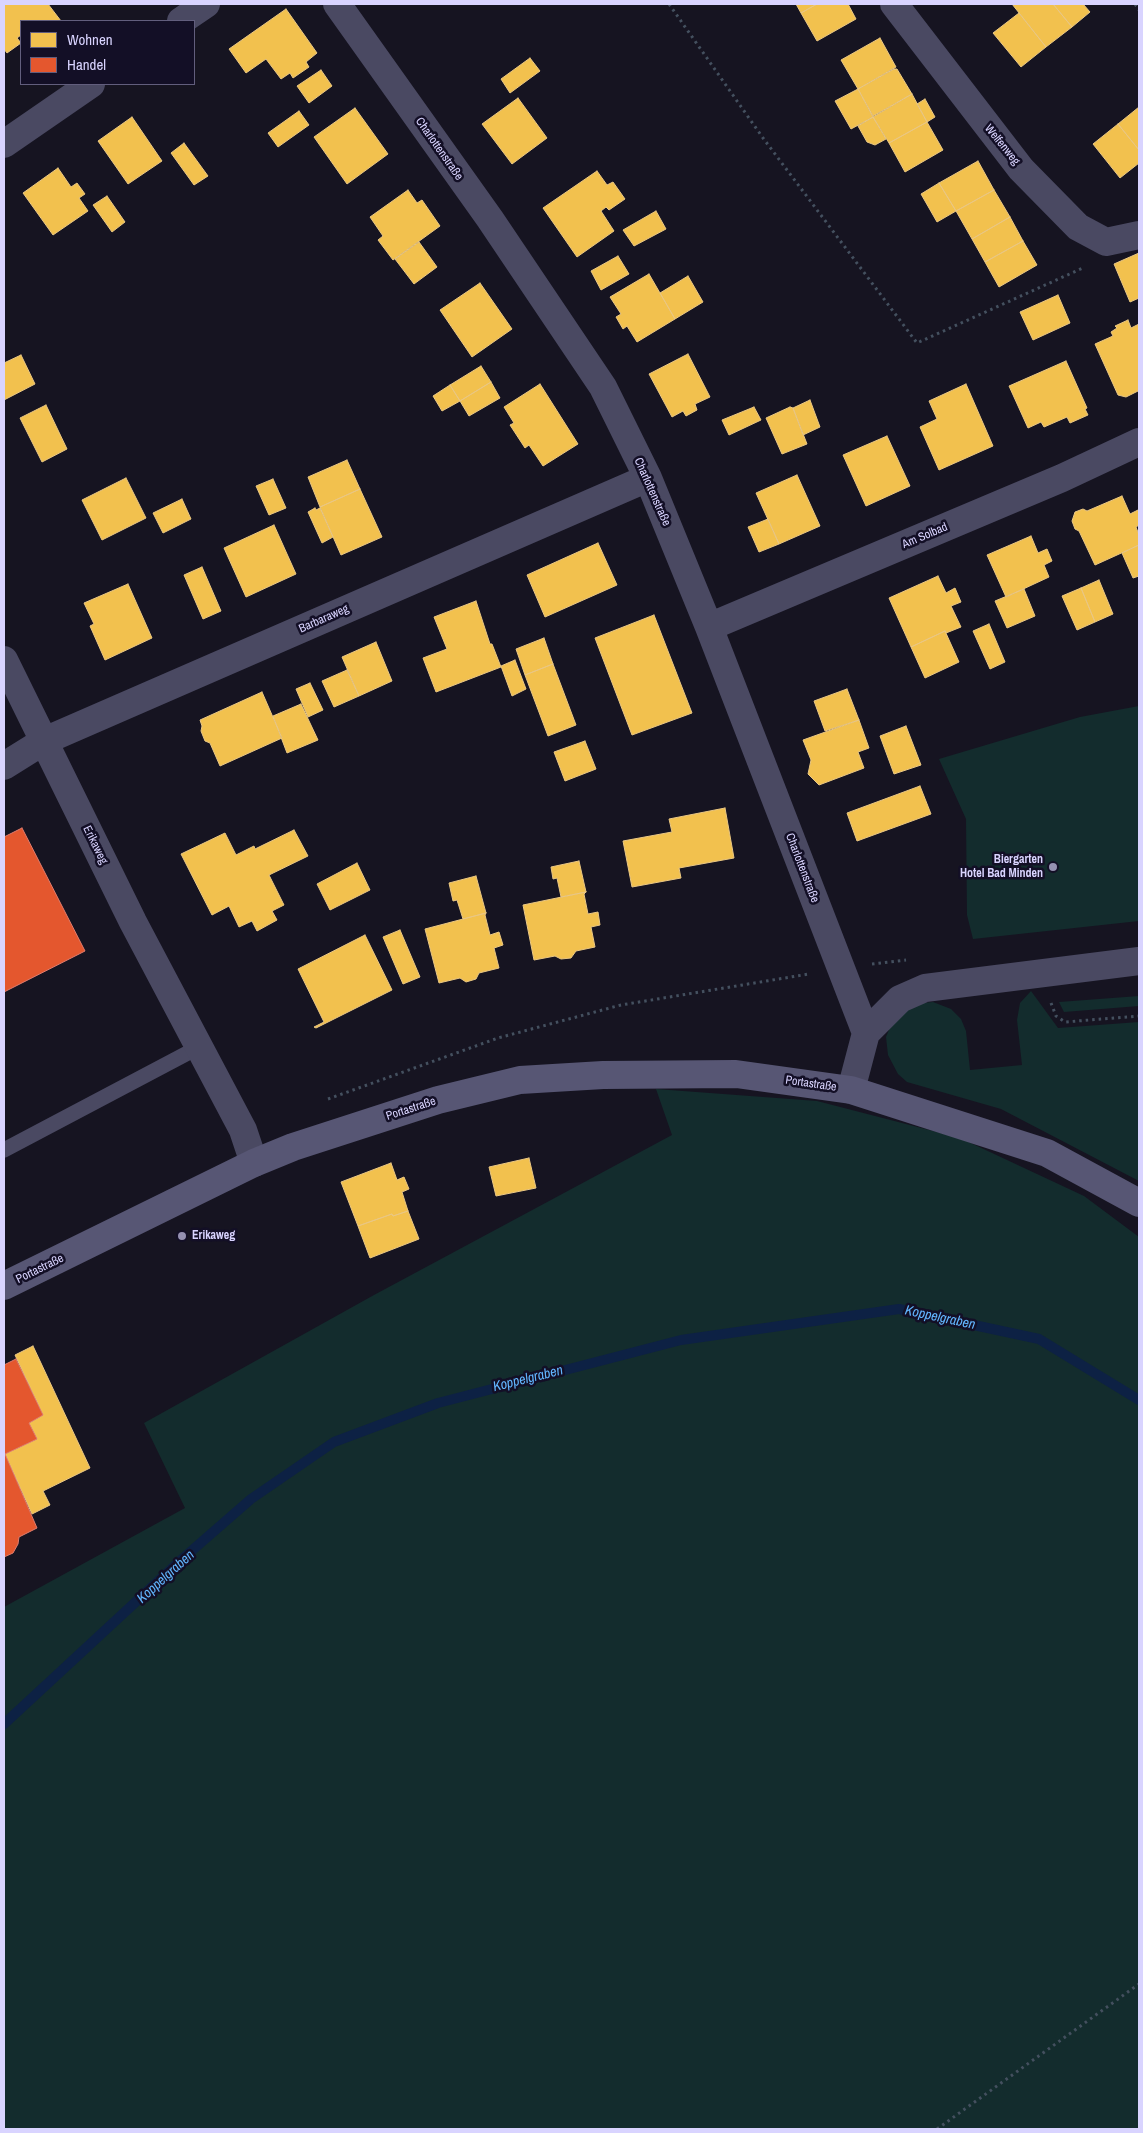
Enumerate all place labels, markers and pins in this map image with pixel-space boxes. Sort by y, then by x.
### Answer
place label: Biergarten Hotel Bad Minden [960,853,1043,881]
marker: Biergarten Hotel Bad Minden [1047,861,1059,873]
place label: Erikaweg [192,1229,235,1243]
marker: Erikaweg [176,1230,188,1242]

